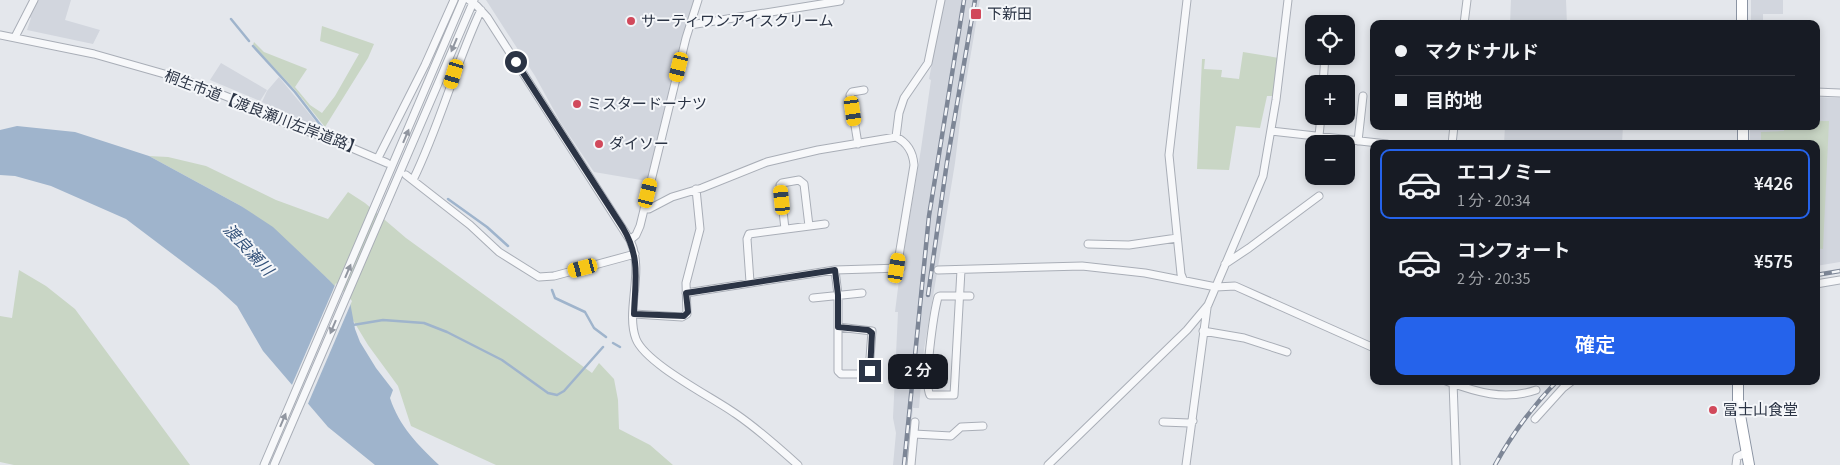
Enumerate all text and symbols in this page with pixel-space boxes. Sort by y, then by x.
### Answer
place label: 下新田 [987,4,1032,25]
marker: 下新田 [969,7,983,21]
place label: サーティワンアイスクリーム [641,11,833,32]
marker: サーティワンアイスクリーム [625,15,637,27]
map controls [1305,15,1355,185]
button: locate [1305,15,1355,65]
one-way arrow [450,38,458,52]
text: マクドナルド [1425,39,1539,66]
route start [505,51,527,73]
car [668,51,689,83]
car [442,57,465,91]
street label: 桐生市道【渡良瀬川左岸道路】 [161,66,365,160]
button: + [1305,75,1355,125]
text: 目的地 [1425,88,1482,115]
place label: ミスタードーナツ [587,94,707,115]
car [843,95,862,127]
marker: ミスタードーナツ [571,98,583,110]
one-way arrow [402,129,410,143]
place label: ダイソー [609,134,669,155]
button: − [1305,135,1355,185]
marker: ダイソー [593,138,605,150]
text: エコノミー [1457,160,1552,187]
icon: car [1397,162,1442,207]
text: ¥426 [1754,171,1793,198]
car [637,177,658,209]
car [772,184,791,216]
text: 1 分 · 20:34 [1457,190,1530,212]
water label: 渡良瀬川 [218,219,279,282]
text: コンフォート [1457,238,1570,265]
icon: car [1397,240,1442,285]
text: ¥575 [1754,249,1793,276]
car [887,252,906,284]
car [566,257,599,279]
one-way arrow [344,264,352,278]
text: 2 分 · 20:35 [1457,268,1530,290]
button: 確定 [1395,317,1795,375]
one-way arrow [329,320,337,334]
callout: 2 分 [888,354,948,388]
route end [859,360,881,382]
text: 2 分 [904,360,932,382]
place label: 冨士山食堂 [1723,400,1798,421]
marker: 冨士山食堂 [1707,404,1719,416]
one-way arrow [280,413,288,427]

